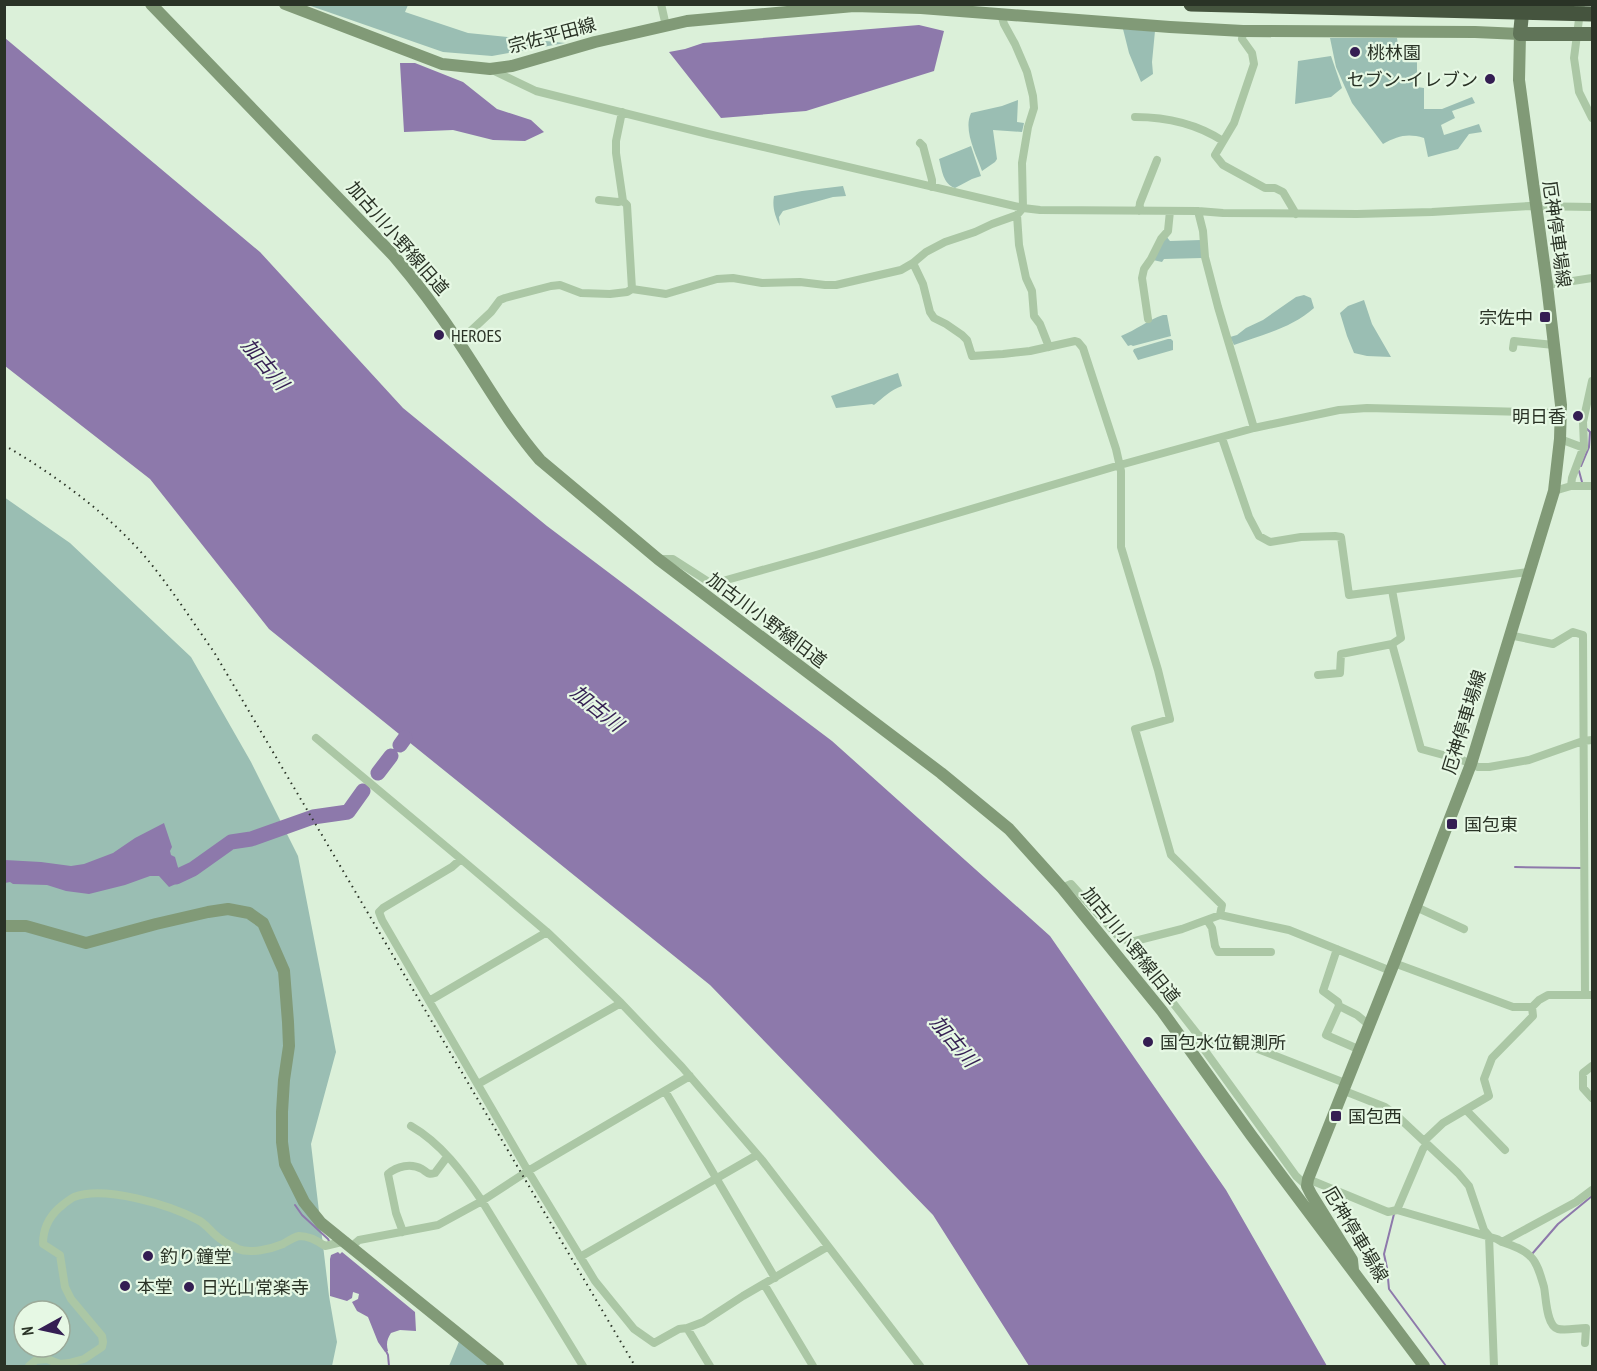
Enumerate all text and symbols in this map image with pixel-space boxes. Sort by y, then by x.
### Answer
street label: 宗佐平田線 [506,12,598,58]
place label: 桃林園 [1367,41,1421,64]
marker: 桃林園 [1348,45,1362,59]
place label: セブン-イレブン [1347,68,1478,91]
marker: セブン-イレブン [1483,72,1497,86]
street label: 加古川小野線旧道 [342,176,454,300]
street label: 厄神停車場線 [1538,179,1576,289]
place label: 宗佐中 [1479,306,1533,329]
marker: 宗佐中 [1538,310,1552,324]
place label: HEROES [451,324,502,347]
marker: HEROES [432,328,446,342]
water label: 加古川 [236,333,296,397]
place label: 明日香 [1512,405,1566,428]
marker: 明日香 [1571,409,1585,423]
street label: 加古川小野線旧道 [703,567,831,673]
street label: 厄神停車場線 [1437,667,1491,777]
water label: 加古川 [566,679,630,738]
place label: 国包東 [1464,813,1518,836]
marker: 国包東 [1445,817,1459,831]
street label: 加古川小野線旧道 [1077,882,1185,1008]
water label: 加古川 [925,1010,985,1074]
place label: 国包水位観測所 [1160,1031,1286,1054]
marker: 国包水位観測所 [1141,1035,1155,1049]
place label: 国包西 [1348,1105,1402,1128]
marker: 国包西 [1329,1109,1343,1123]
street label: 厄神停車場線 [1318,1182,1394,1286]
place label: 釣り鐘堂 [160,1245,232,1268]
marker: 釣り鐘堂 [141,1249,155,1263]
place label: 本堂 [137,1275,173,1298]
place label: 日光山常楽寺 [201,1276,309,1299]
marker: 本堂 [118,1279,132,1293]
marker: 日光山常楽寺 [182,1280,196,1294]
north arrow [12,1299,72,1359]
text: N [17,1325,38,1337]

